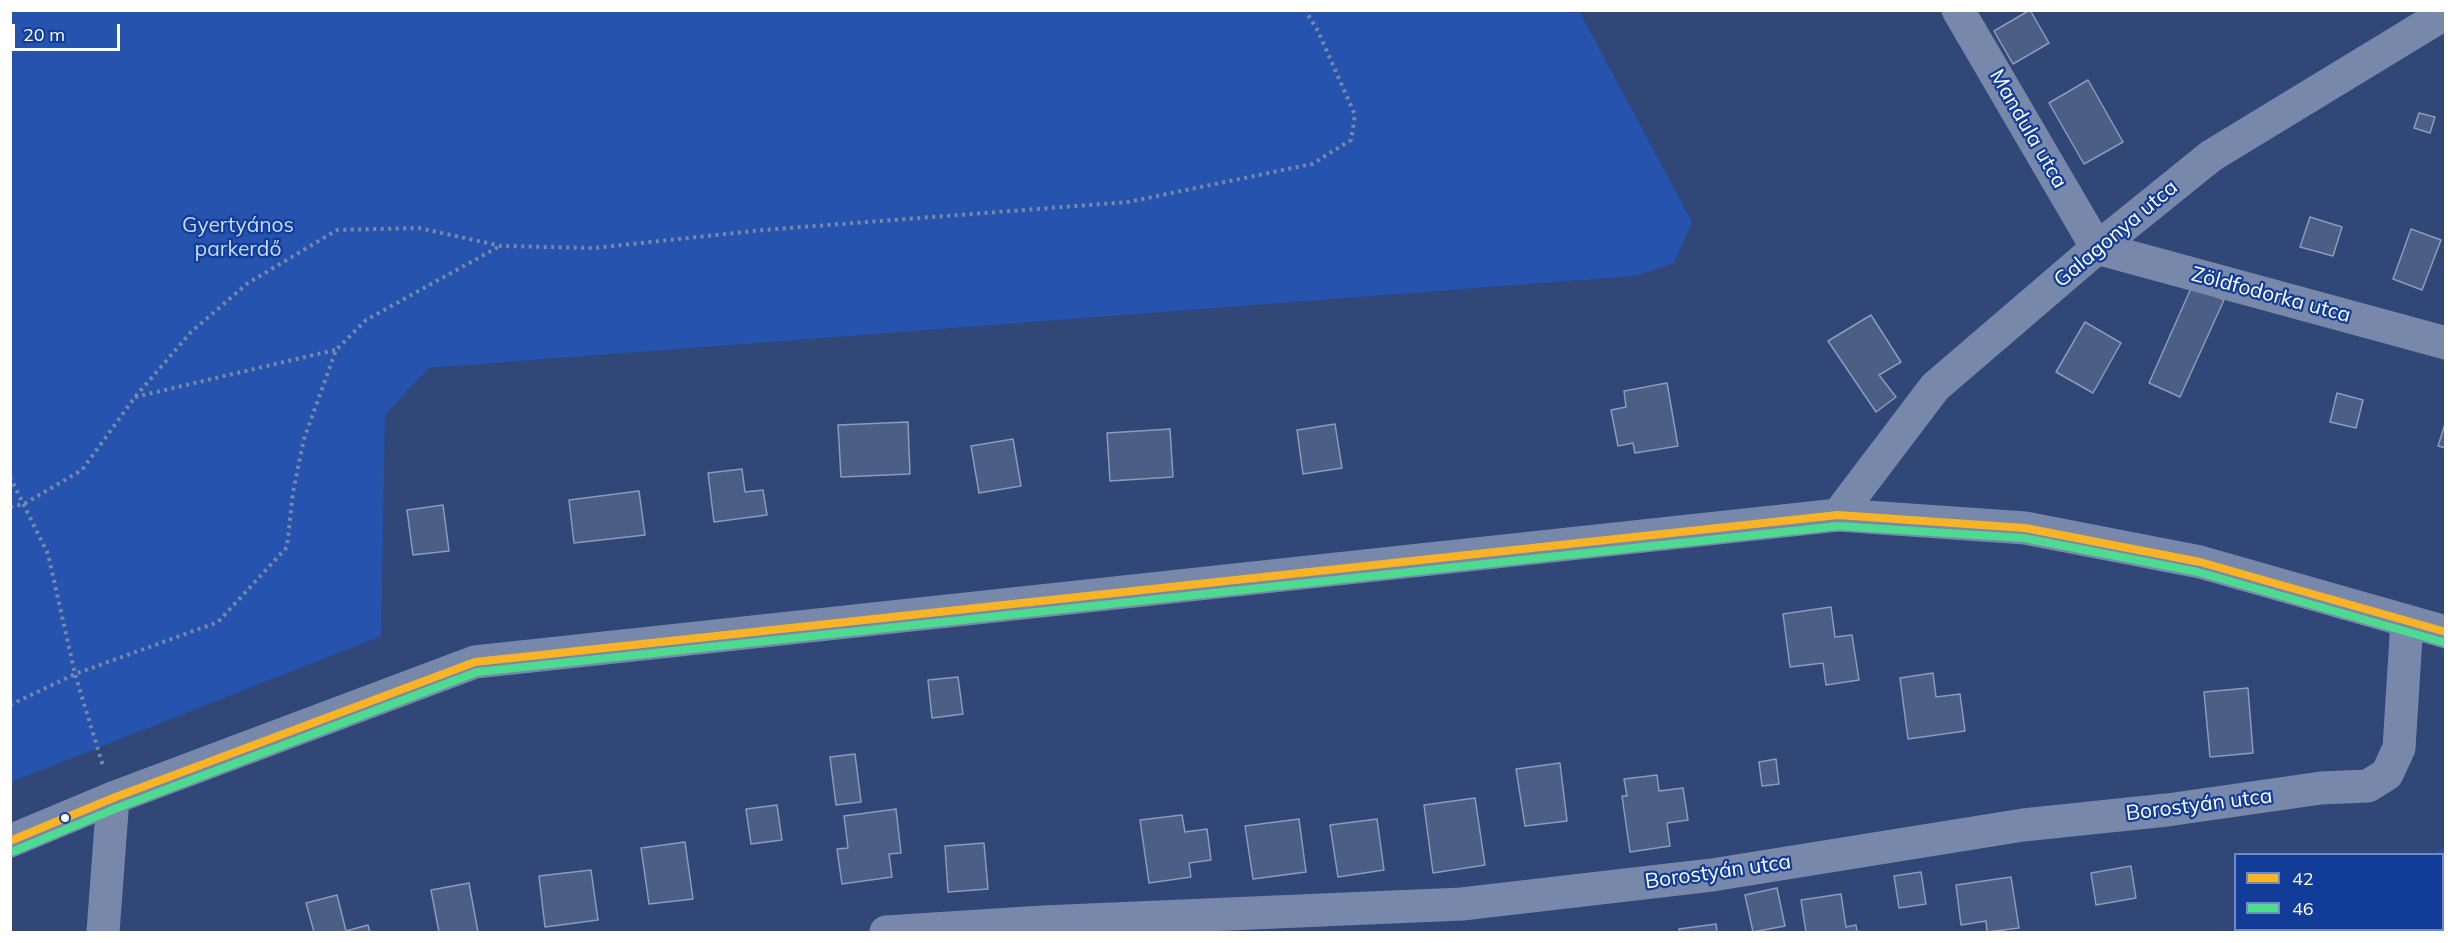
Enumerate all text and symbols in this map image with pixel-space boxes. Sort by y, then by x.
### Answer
scale bar [15,12,123,50]
text: 20 m [23,23,65,46]
street label: Mandula utca [1984,65,2072,193]
street label: Galagonya utca [2049,175,2183,293]
park label: Gyertyános parkerdő [182,213,294,263]
street label: Zöldfodorka utca [2189,262,2353,328]
street label: Borostyán utca [2124,784,2274,826]
unlabelled marker [59,812,71,824]
street label: Borostyán utca [1643,849,1793,895]
legend [2234,853,2444,931]
text: 42 [2292,867,2314,890]
text: 46 [2292,897,2314,920]

